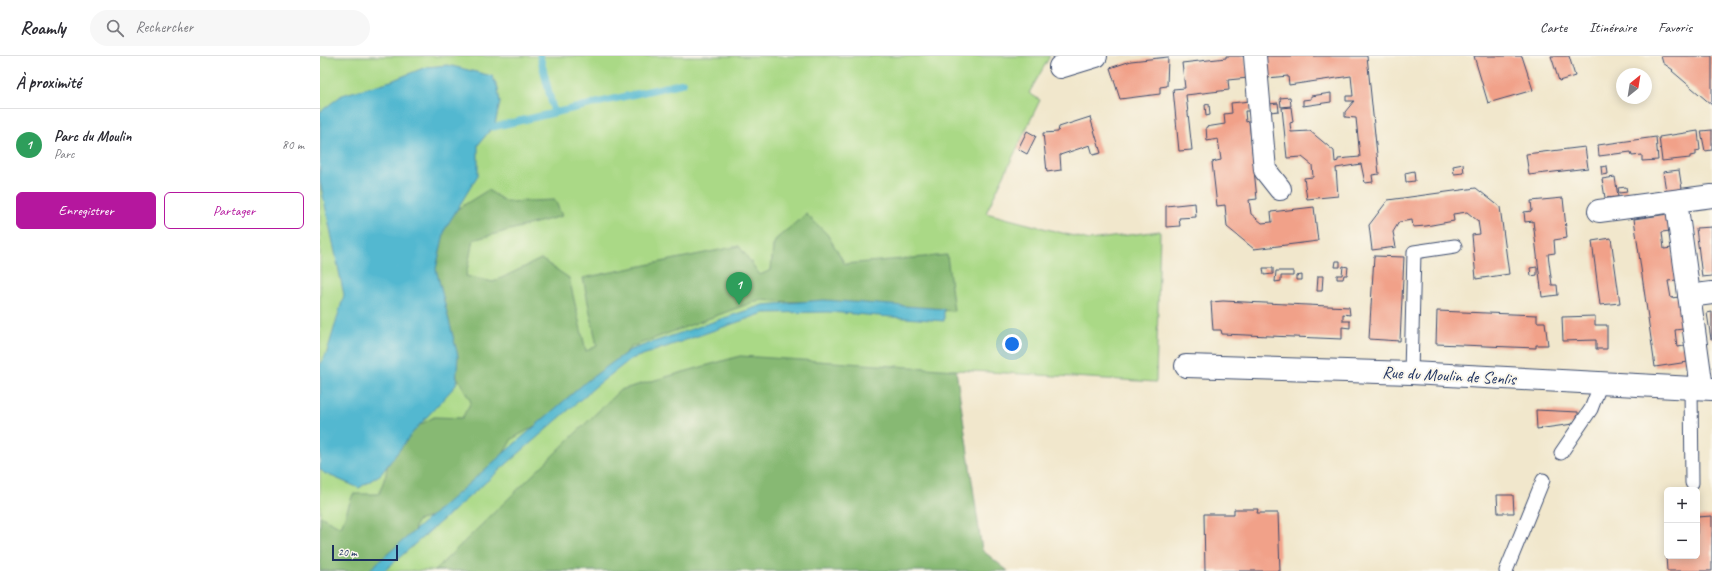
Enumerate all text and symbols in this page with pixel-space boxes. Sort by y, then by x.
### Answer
search box [90,10,370,46]
text: Roamly [20,16,66,40]
icon: search [104,17,126,39]
text: Rechercher [136,18,193,37]
text: Carte [1540,19,1567,36]
text: Itinéraire [1589,19,1636,36]
text: Favoris [1658,19,1692,36]
north arrow [1616,68,1652,104]
text: À proximité [16,72,81,93]
text: Parc du Moulin [54,127,131,146]
text: 1 [26,137,32,153]
text: 80 m [282,137,304,153]
text: Parc [54,146,74,162]
button: Enregistrer [16,192,156,229]
button: Partager [164,192,304,229]
pin: 1 [726,272,752,305]
your location [1002,334,1022,354]
street label: Rue du Moulin de Senlis [1382,362,1518,390]
map controls [1664,487,1700,559]
button: + [1664,487,1700,523]
button: − [1664,523,1700,559]
scale bar [332,543,398,562]
text: 20 m [338,545,357,559]

